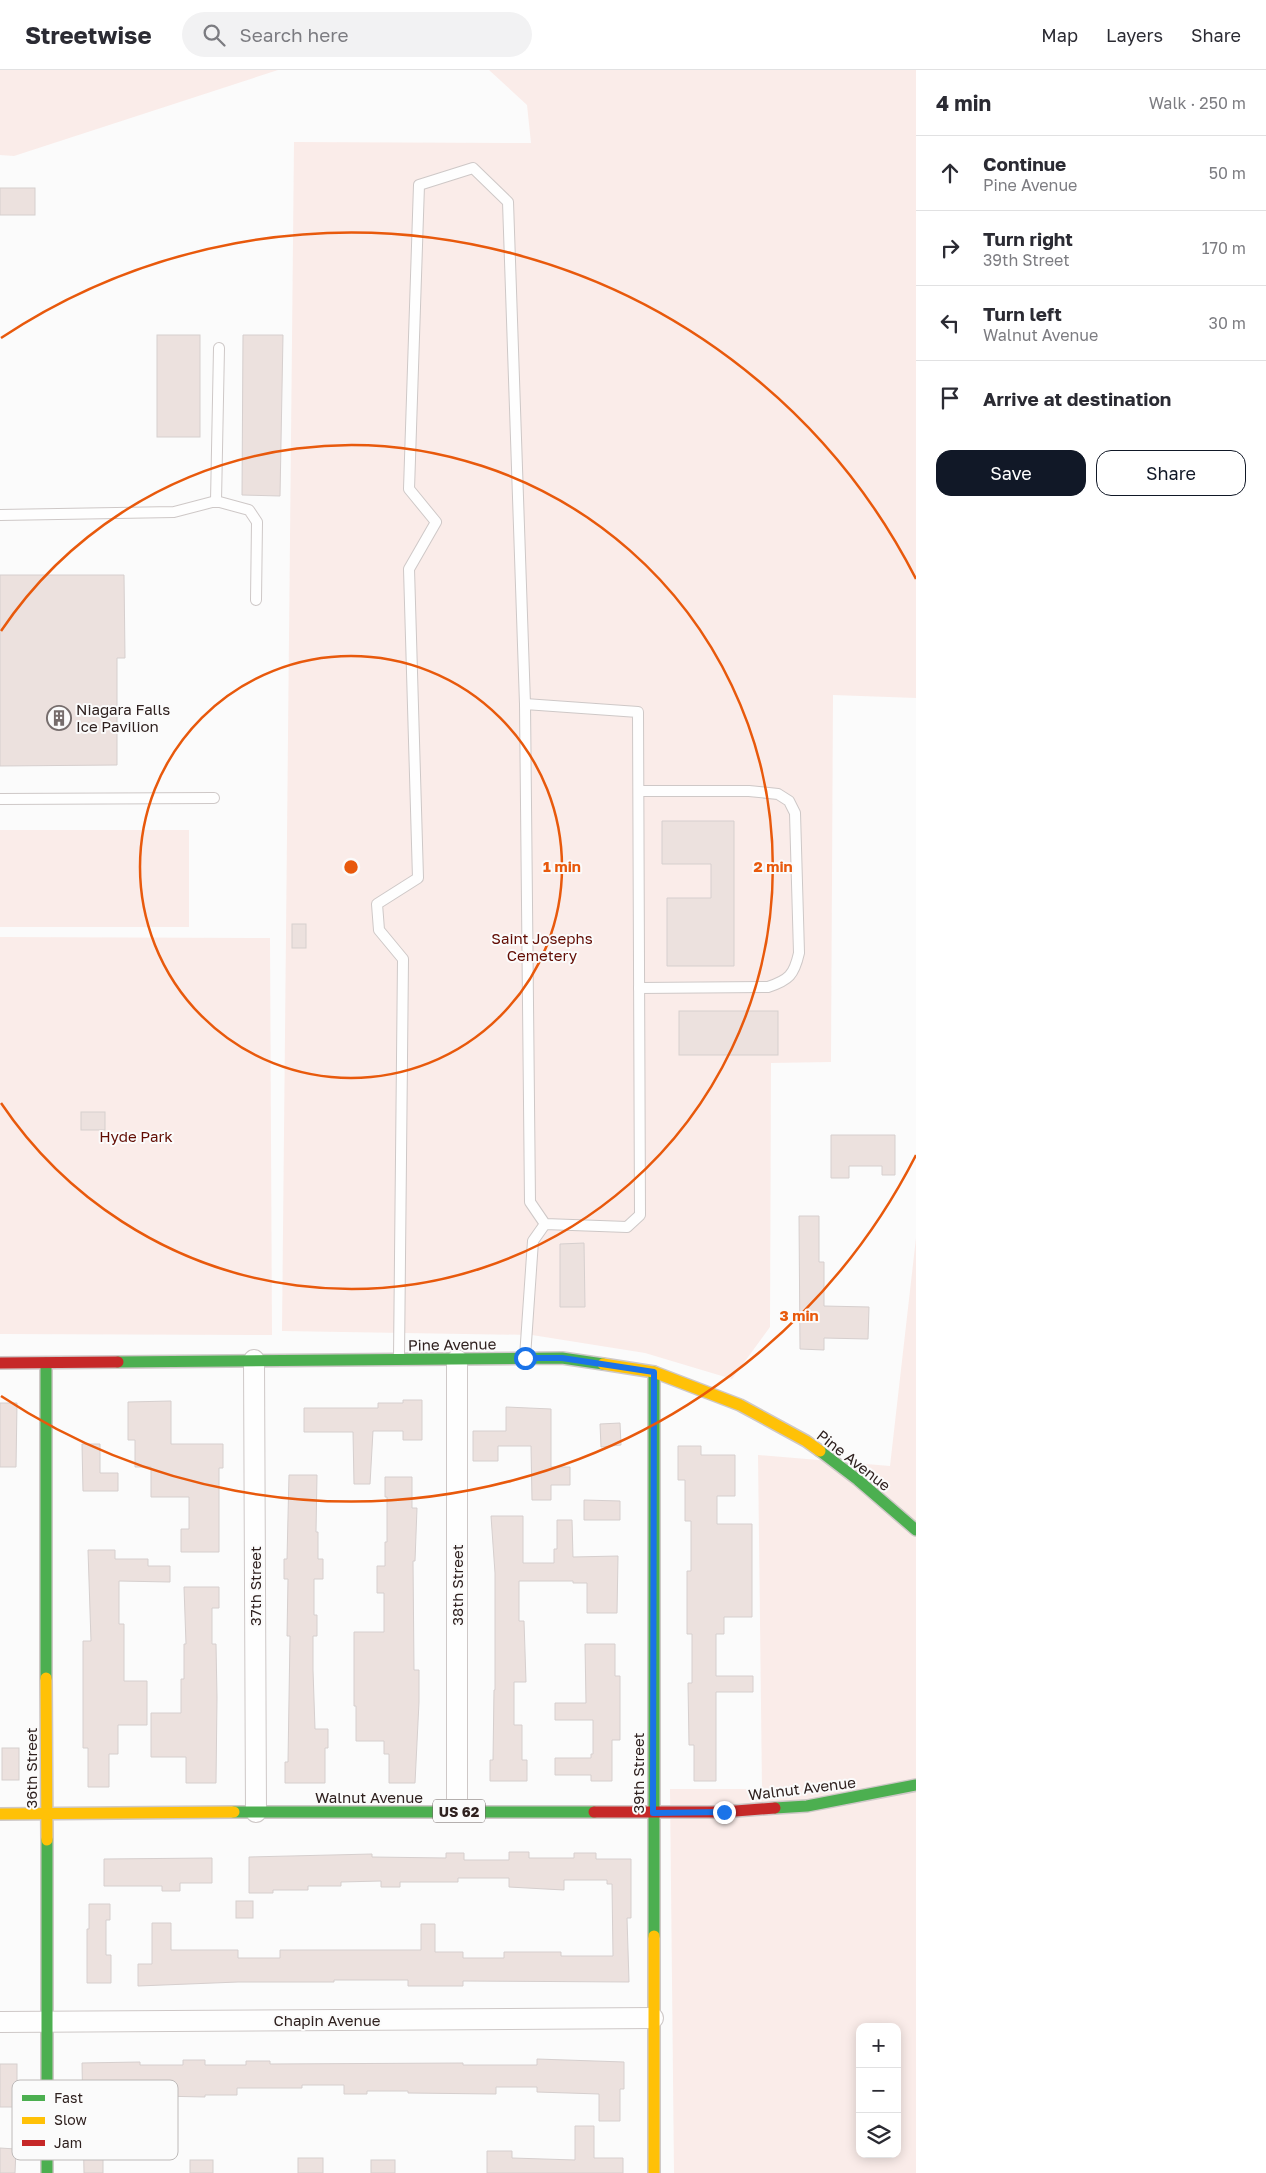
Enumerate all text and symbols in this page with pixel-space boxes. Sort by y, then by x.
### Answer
search box [182,12,532,57]
text: Streetwise [25,20,152,49]
icon: search [200,21,228,49]
text: Search here [240,23,348,46]
text: Map [1041,24,1078,46]
text: Layers [1106,24,1163,46]
text: Share [1191,24,1241,46]
text: 4 min [936,90,991,116]
text: Walk · 250 m [1149,93,1246,113]
text: Continue [983,152,1066,175]
icon: ahead [936,159,964,187]
text: 50 m [1209,163,1246,183]
text: Pine Avenue [983,175,1077,195]
text: Turn right [983,227,1073,250]
icon: right [936,234,964,262]
text: 170 m [1202,238,1246,258]
text: 39th Street [983,250,1070,270]
text: Turn left [983,302,1062,325]
icon: left [936,309,964,337]
text: 30 m [1209,313,1246,333]
text: Walnut Avenue [983,325,1098,345]
icon: arrive [936,384,964,412]
text: Arrive at destination [983,387,1171,410]
button: Save [936,450,1086,496]
button: Share [1096,450,1246,496]
place label: Niagara Falls Ice Pavilion [76,700,170,735]
building icon: Niagara Falls Ice Pavilion [46,705,72,731]
text: 1 min [543,857,581,875]
text: 2 min [753,857,793,875]
centre of rings [342,858,360,876]
park label: Saint Josephs Cemetery [491,929,593,964]
park label: Hyde Park [99,1127,173,1145]
text: 3 min [779,1306,819,1324]
street label: Pine Avenue [408,1334,497,1354]
route start [514,1347,537,1370]
street label: Pine Avenue [814,1426,895,1495]
street label: 38th Street [448,1544,466,1626]
street label: 37th Street [246,1546,264,1626]
street label: 36th Street [22,1727,40,1809]
street label: 39th Street [629,1732,647,1814]
street label: Walnut Avenue [747,1772,857,1804]
street label: Walnut Avenue [315,1788,423,1806]
road number: US 62 [433,1800,485,1822]
route end [713,1801,736,1824]
street label: Chapin Avenue [273,2011,381,2029]
map controls [856,2023,901,2158]
button: + [856,2023,901,2068]
button: − [856,2068,901,2113]
legend [12,2080,178,2160]
text: Fast [54,2089,83,2106]
text: Slow [54,2111,87,2128]
button: layers [856,2113,901,2158]
text: Jam [54,2134,82,2151]

